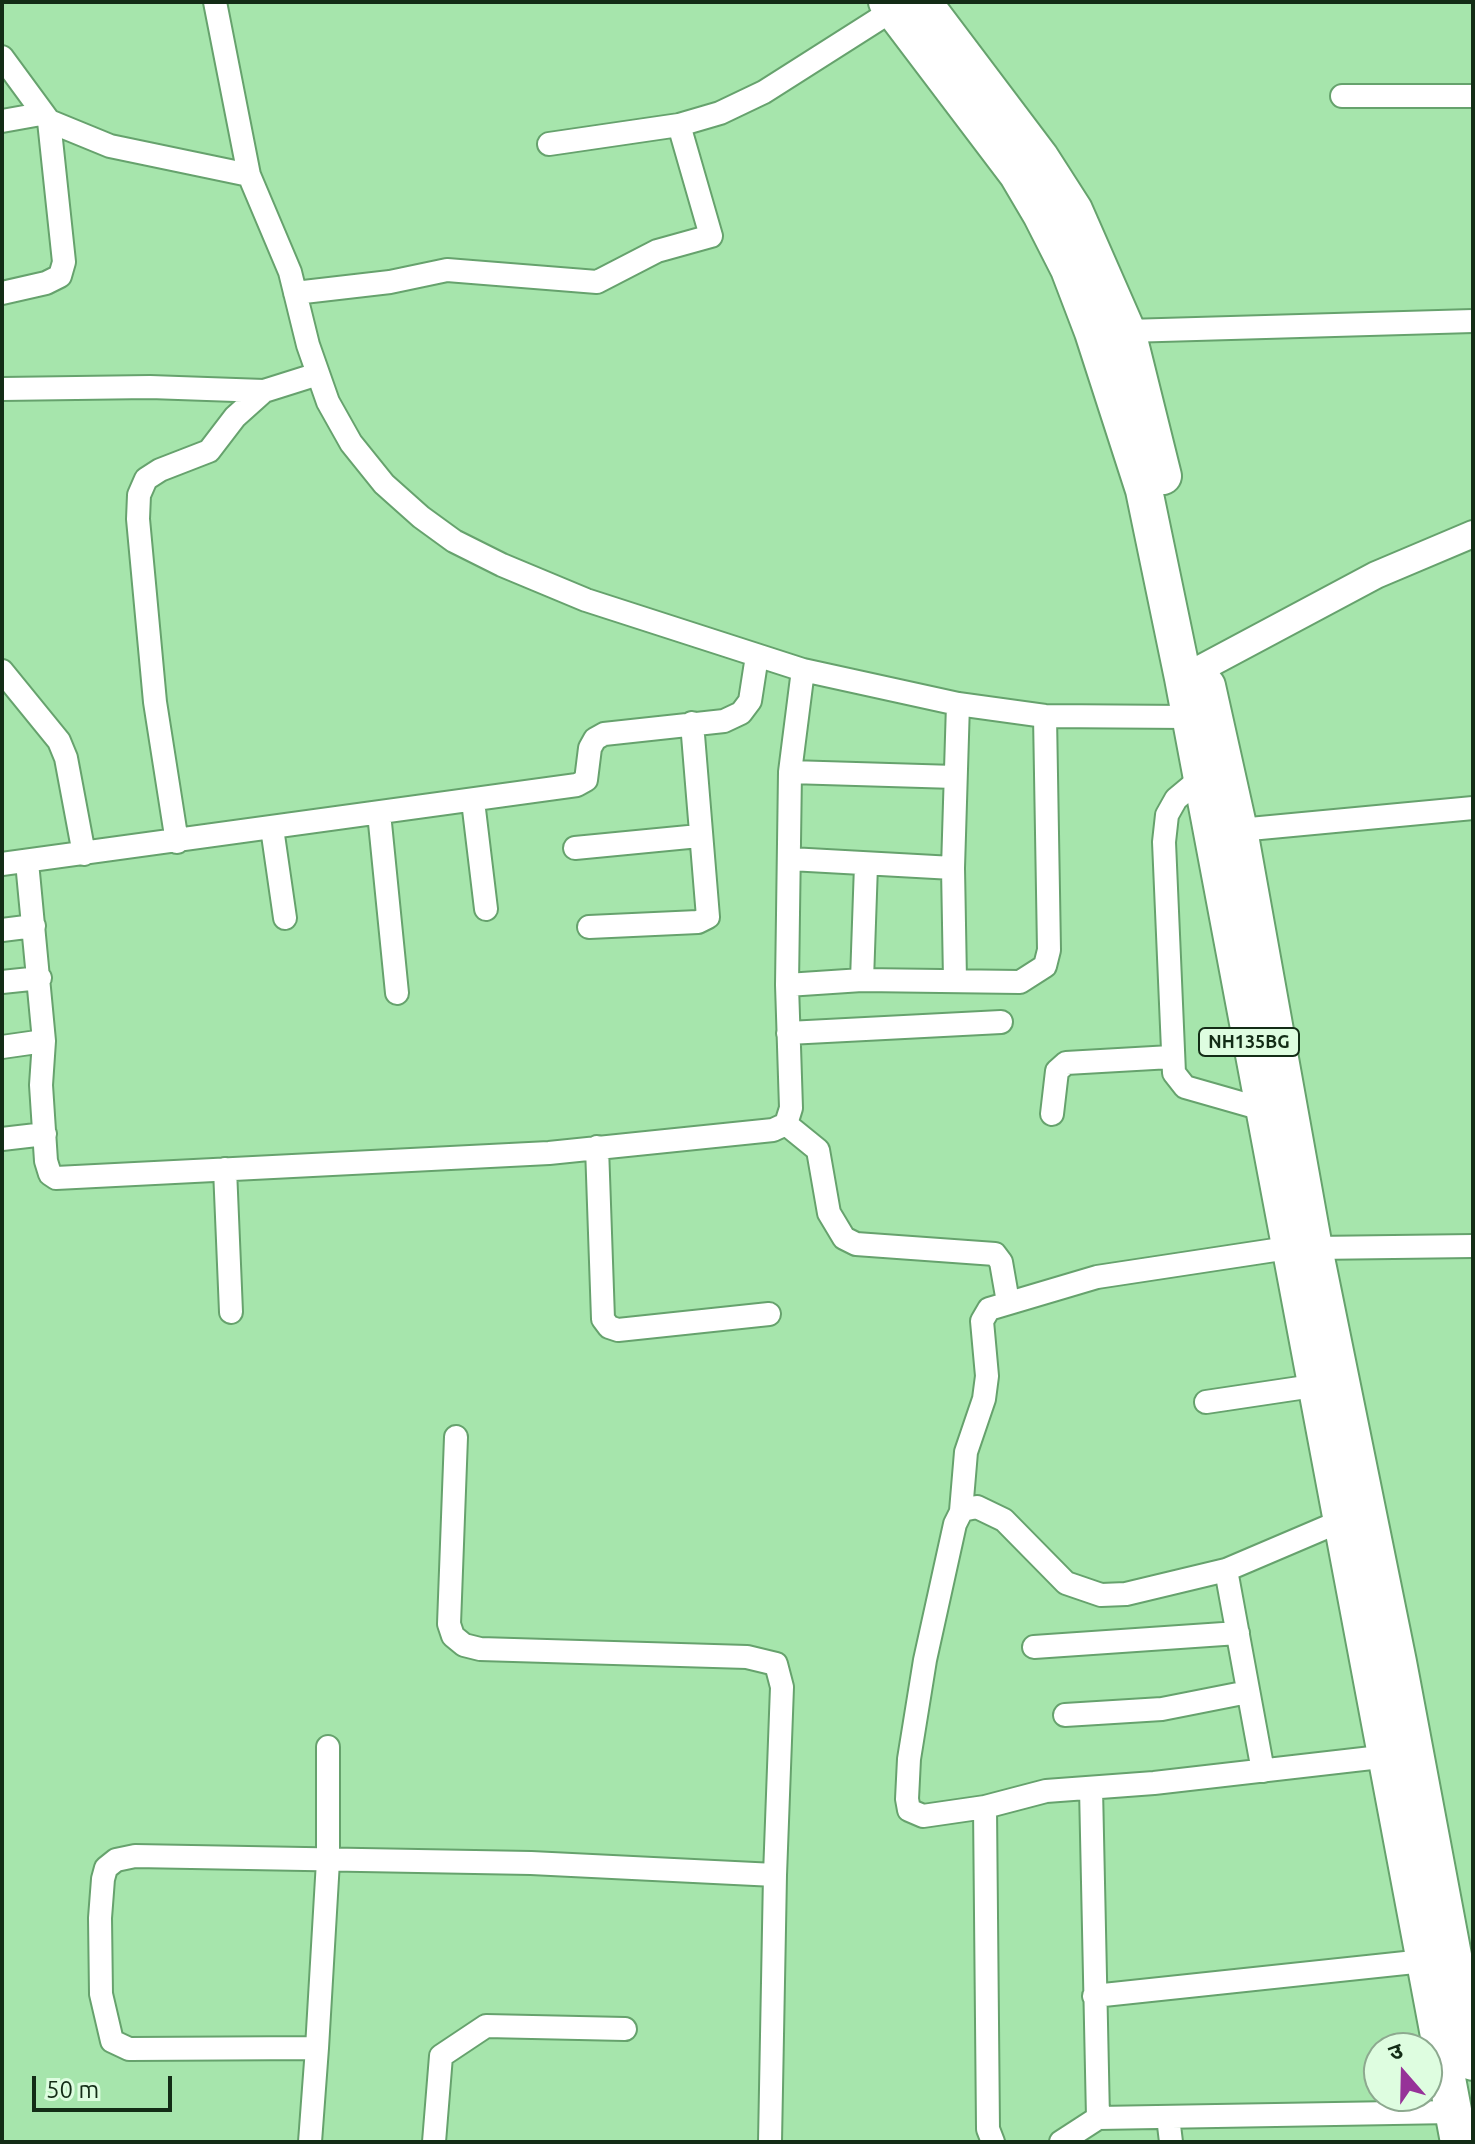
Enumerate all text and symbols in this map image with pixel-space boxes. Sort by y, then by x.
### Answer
road number: NH135BG [1199,1028,1299,1056]
north arrow [1363,2032,1443,2112]
text: उ [1385,2037,1406,2065]
scale bar [36,2060,176,2110]
text: 50 m [46,2076,99,2103]

